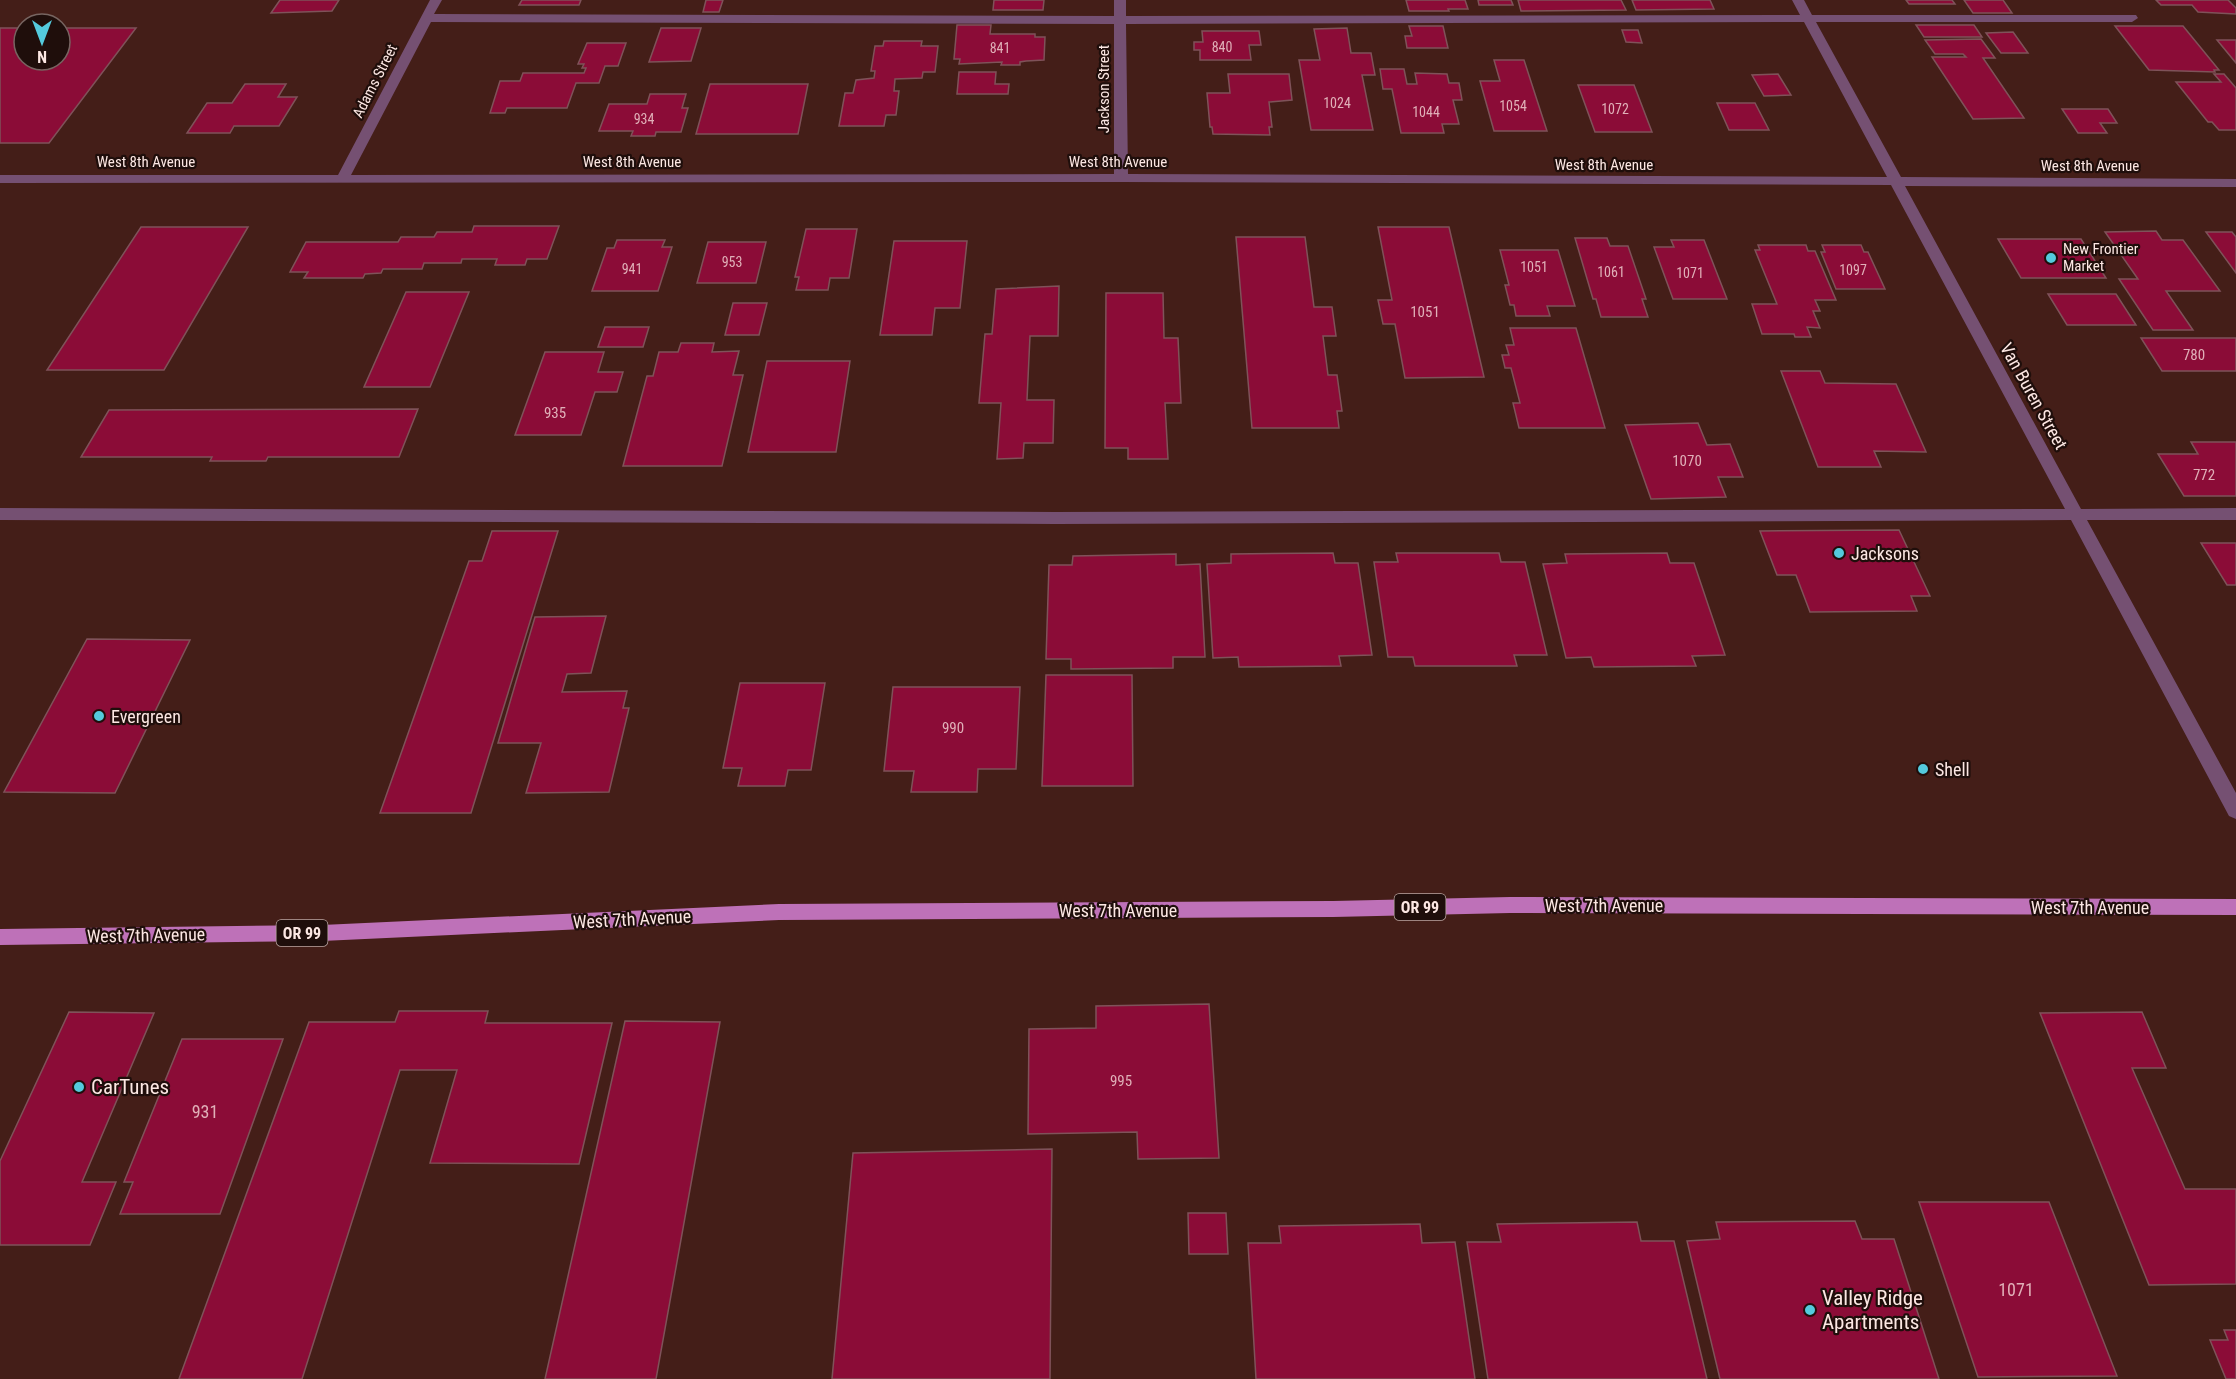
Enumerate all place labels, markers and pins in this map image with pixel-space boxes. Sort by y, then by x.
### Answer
place label: New Frontier Market [2063,240,2139,275]
marker: New Frontier Market [2044,251,2058,265]
place label: Jacksons [1851,543,1919,564]
marker: Jacksons [1832,546,1846,560]
place label: Evergreen [111,706,181,727]
marker: Evergreen [92,709,106,723]
place label: Shell [1935,759,1970,780]
marker: Shell [1916,762,1930,776]
place label: CarTunes [91,1075,169,1099]
marker: CarTunes [72,1080,86,1094]
place label: Valley Ridge Apartments [1822,1286,1923,1334]
marker: Valley Ridge Apartments [1803,1303,1817,1317]

